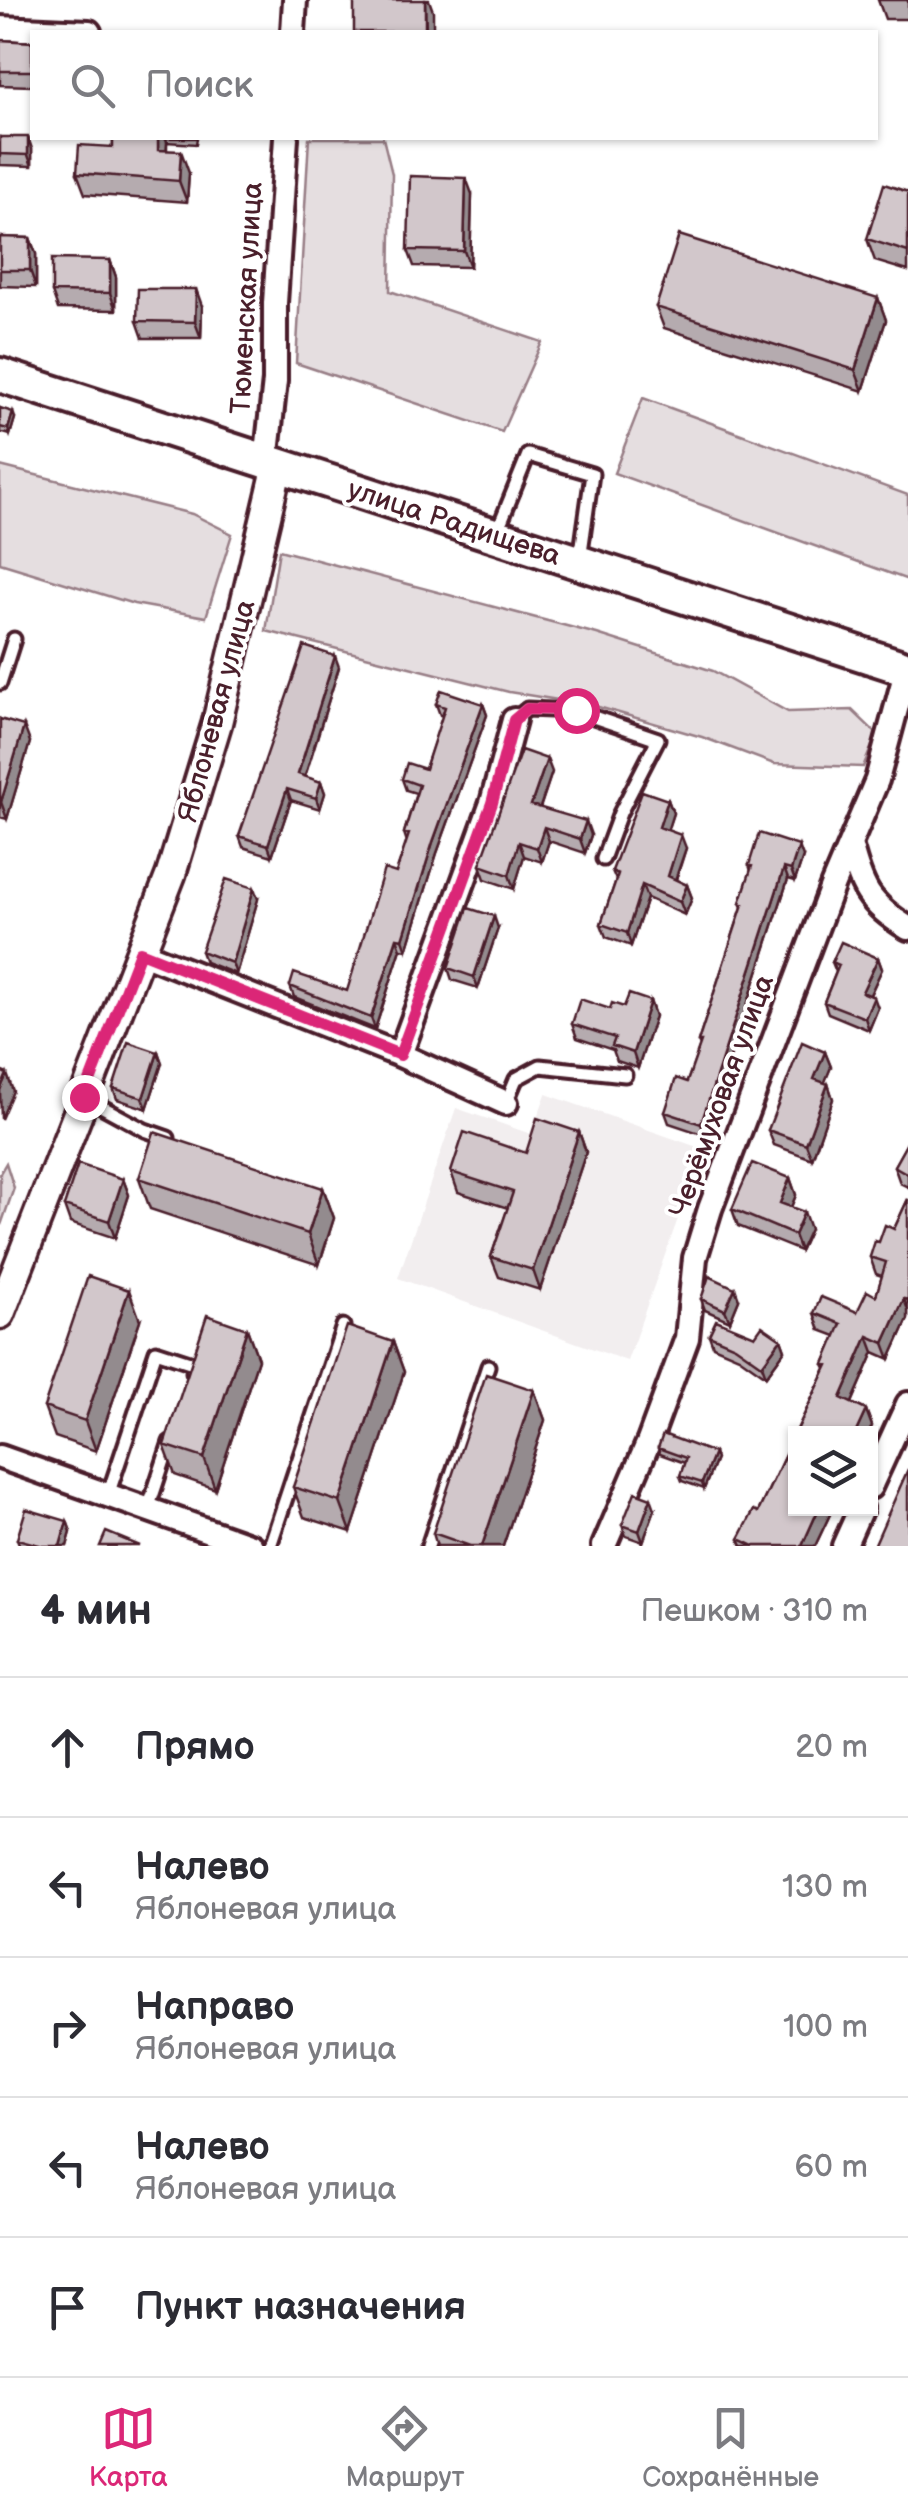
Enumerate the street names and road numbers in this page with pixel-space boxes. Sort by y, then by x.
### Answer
street label: Тюменская улица [224,181,270,415]
street label: улица Радищева [343,473,565,573]
street label: Яблоневая улица [171,596,263,826]
street label: Черёмуховая улица [663,970,781,1222]

